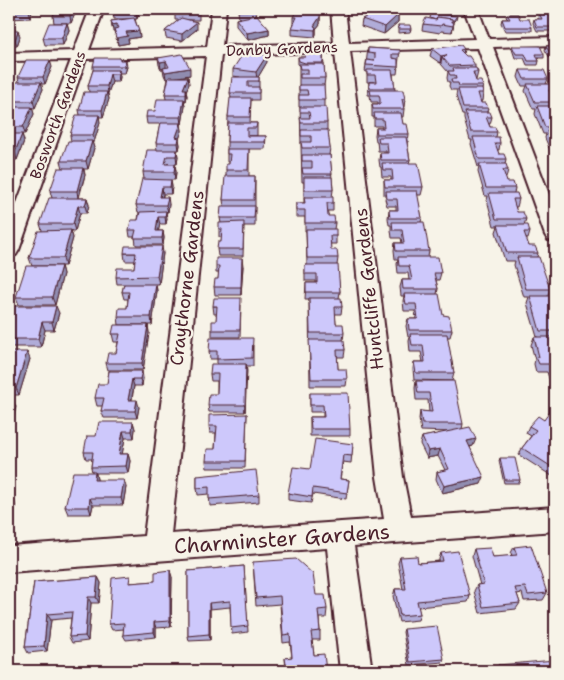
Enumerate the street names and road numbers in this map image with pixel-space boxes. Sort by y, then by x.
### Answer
street label: Danby Gardens [226,37,338,61]
street label: Bosworth Gardens [25,48,91,182]
street label: Craythorne Gardens [164,189,210,367]
street label: Huntcliffe Gardens [349,207,389,371]
street label: Charminster Gardens [173,517,391,561]

